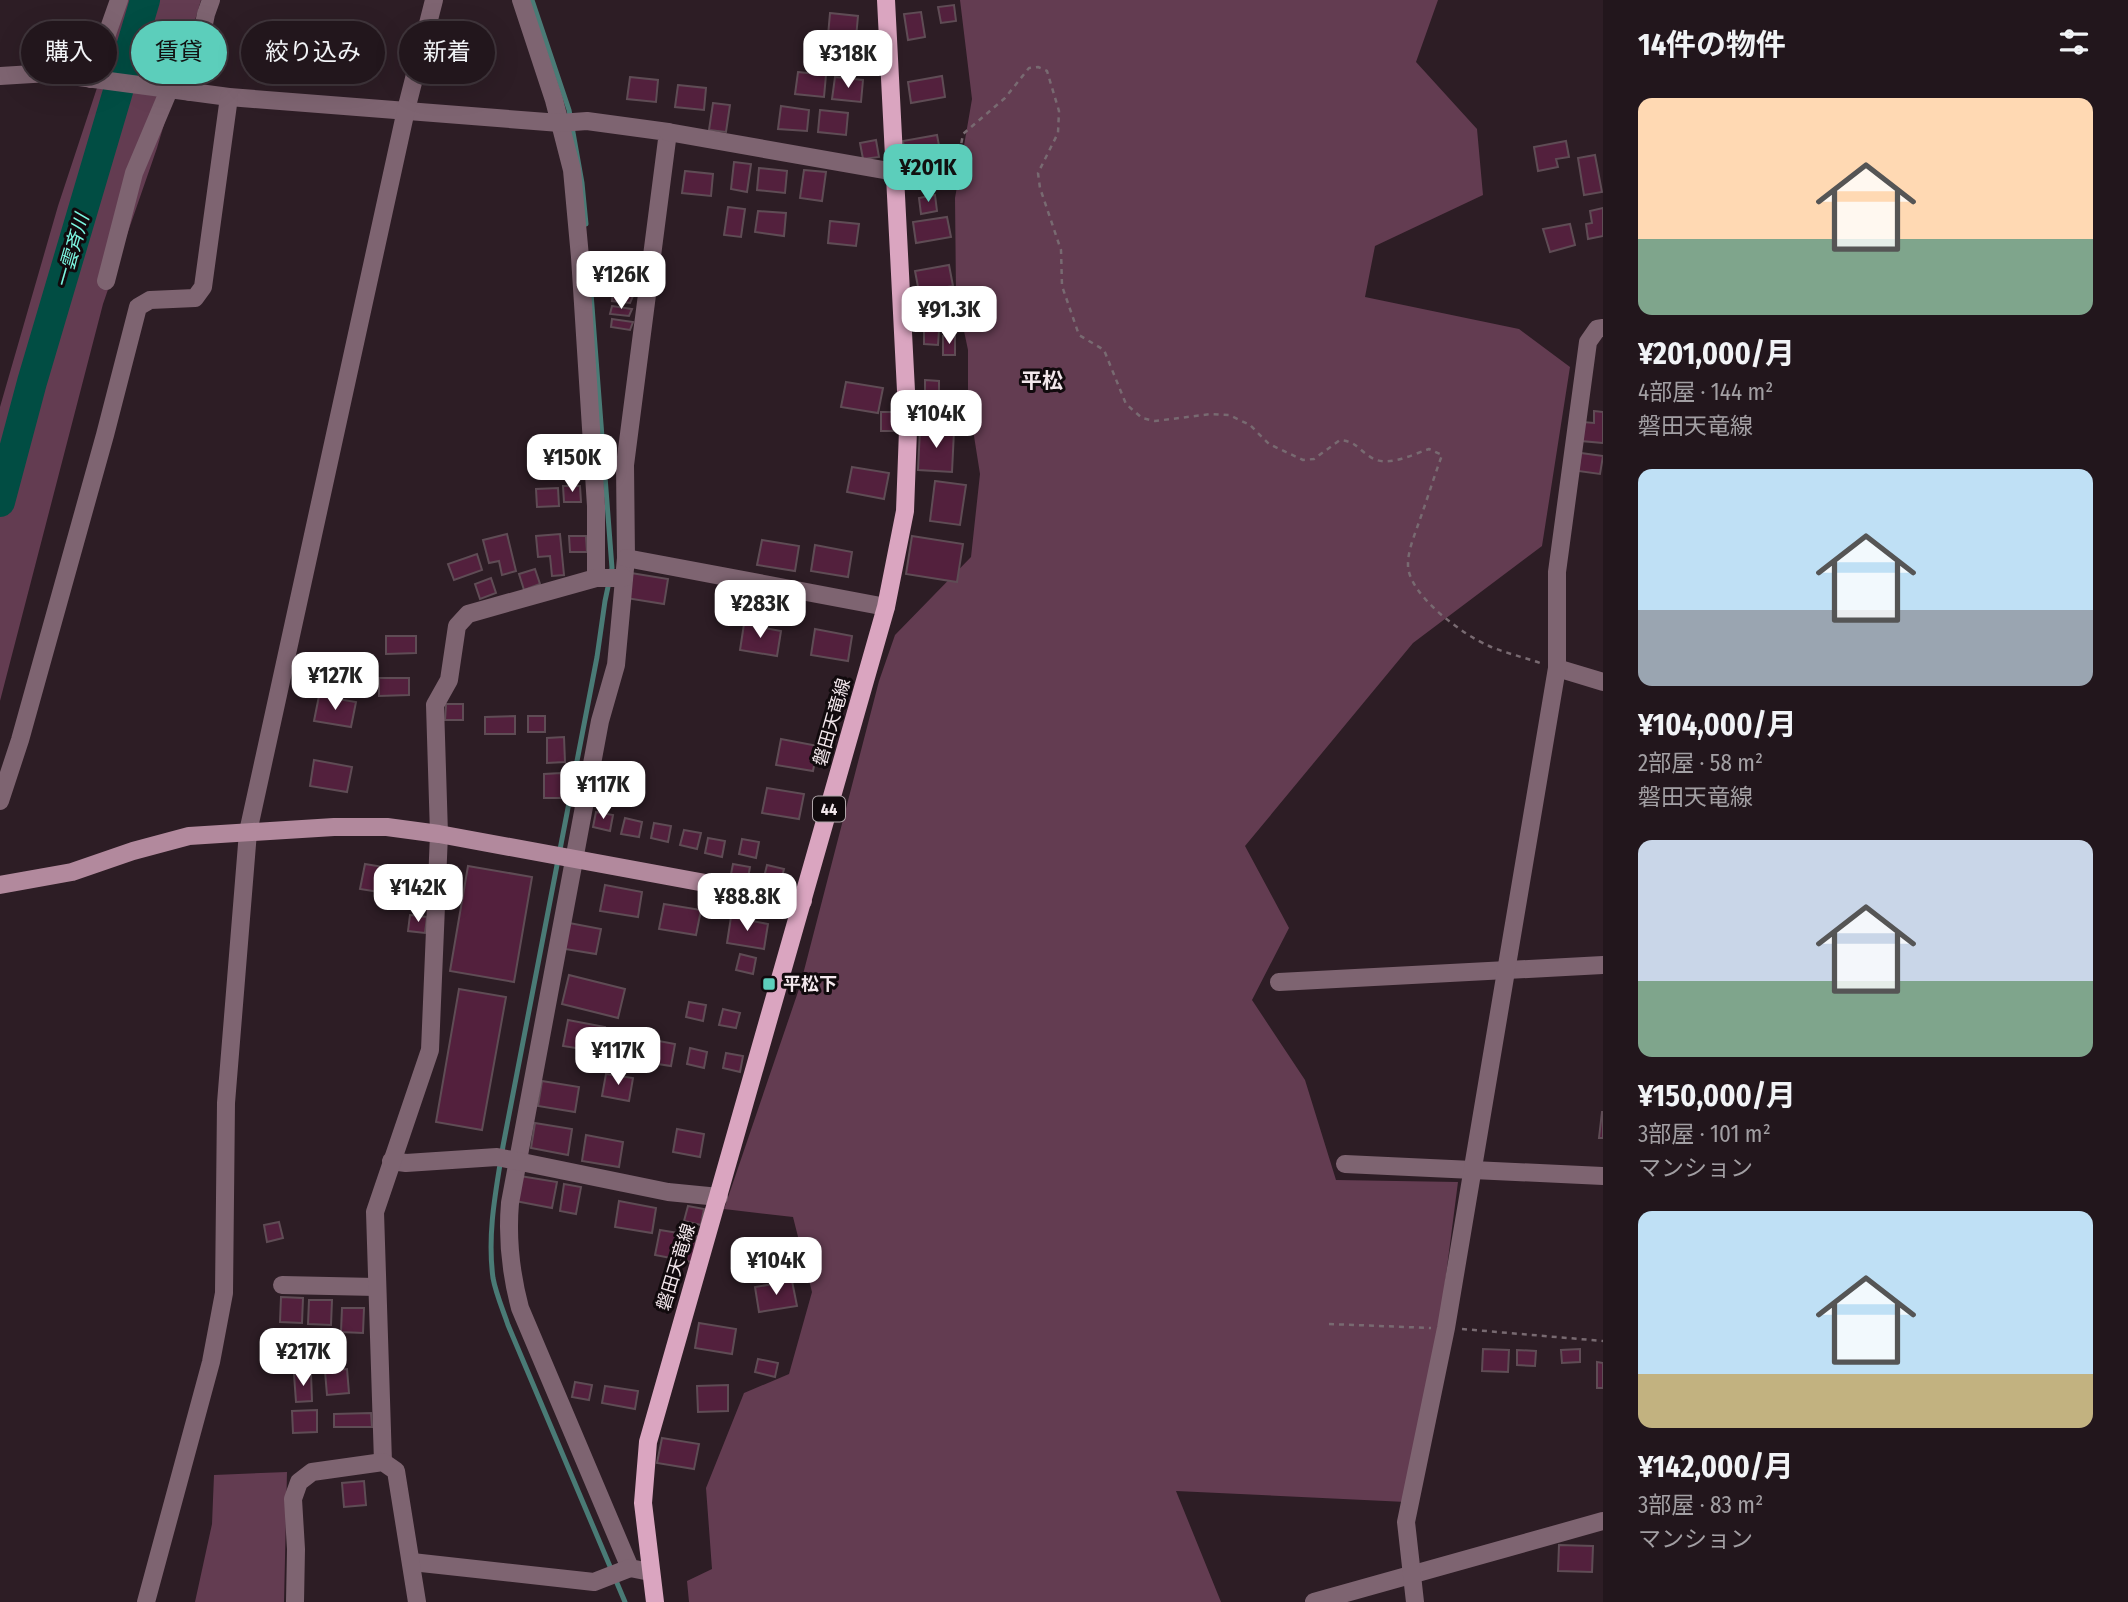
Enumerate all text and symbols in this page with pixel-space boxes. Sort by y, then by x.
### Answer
chip: 購入 [21,21,117,84]
chip: 賃貸 [131,21,227,84]
chip: 絞り込み [241,21,385,84]
chip: 新着 [399,21,495,84]
icon: filters [2055,23,2093,61]
text: 14件の物件 [1638,27,1786,63]
pin: ¥318K [799,31,897,90]
text: ¥318K [819,39,877,67]
pin: ¥201K [879,144,977,204]
icon: home [1803,144,1929,270]
text: ¥201K [899,153,957,181]
water label: 一雲斉川 [50,209,94,291]
pin: ¥126K [572,252,670,311]
text: ¥126K [593,260,649,288]
pin: ¥91.3K [892,286,1006,346]
text: ¥91.3K [918,295,980,323]
text: ¥201,000/月 [1638,336,1795,372]
district label: 平松 [1021,368,1063,394]
text: 4部屋 · 144 m² [1638,378,1773,406]
pin: ¥104K [887,391,985,450]
text: ¥104K [907,399,965,427]
text: 磐田天竜線 [1638,412,1753,440]
pin: ¥150K [523,434,621,494]
text: ¥150K [543,443,601,471]
icon: home [1803,515,1929,641]
pin: ¥283K [711,580,809,640]
text: ¥283K [731,589,789,617]
pin: ¥127K [286,652,384,712]
text: ¥127K [308,661,362,689]
street label: 磐田天竜線 [809,676,855,768]
text: ¥104,000/月 [1638,707,1797,743]
text: 2部屋 · 58 m² [1638,749,1763,777]
pin: ¥117K [554,762,652,821]
text: ¥117K [576,770,630,798]
text: 磐田天竜線 [1638,783,1753,811]
road number: 44 [813,796,845,822]
pin: ¥142K [369,864,467,924]
text: ¥142K [390,873,446,901]
pin: ¥88.8K [690,874,804,933]
text: ¥88.8K [714,882,780,910]
icon: home [1803,886,1929,1012]
place label: 平松下 [783,973,837,995]
marker: 平松下 [761,976,777,992]
pin: ¥117K [569,1028,667,1087]
text: ¥117K [591,1036,645,1064]
text: ¥150,000/月 [1638,1078,1796,1114]
text: 3部屋 · 101 m² [1638,1120,1771,1148]
text: マンション [1638,1154,1753,1182]
street label: 磐田天竜線 [652,1221,700,1313]
pin: ¥104K [727,1238,825,1297]
text: ¥104K [747,1246,805,1274]
icon: home [1803,1257,1929,1383]
pin: ¥217K [254,1328,352,1388]
text: ¥217K [276,1337,330,1365]
text: ¥142,000/月 [1638,1449,1794,1485]
text: 3部屋 · 83 m² [1638,1491,1763,1519]
text: マンション [1638,1525,1753,1553]

